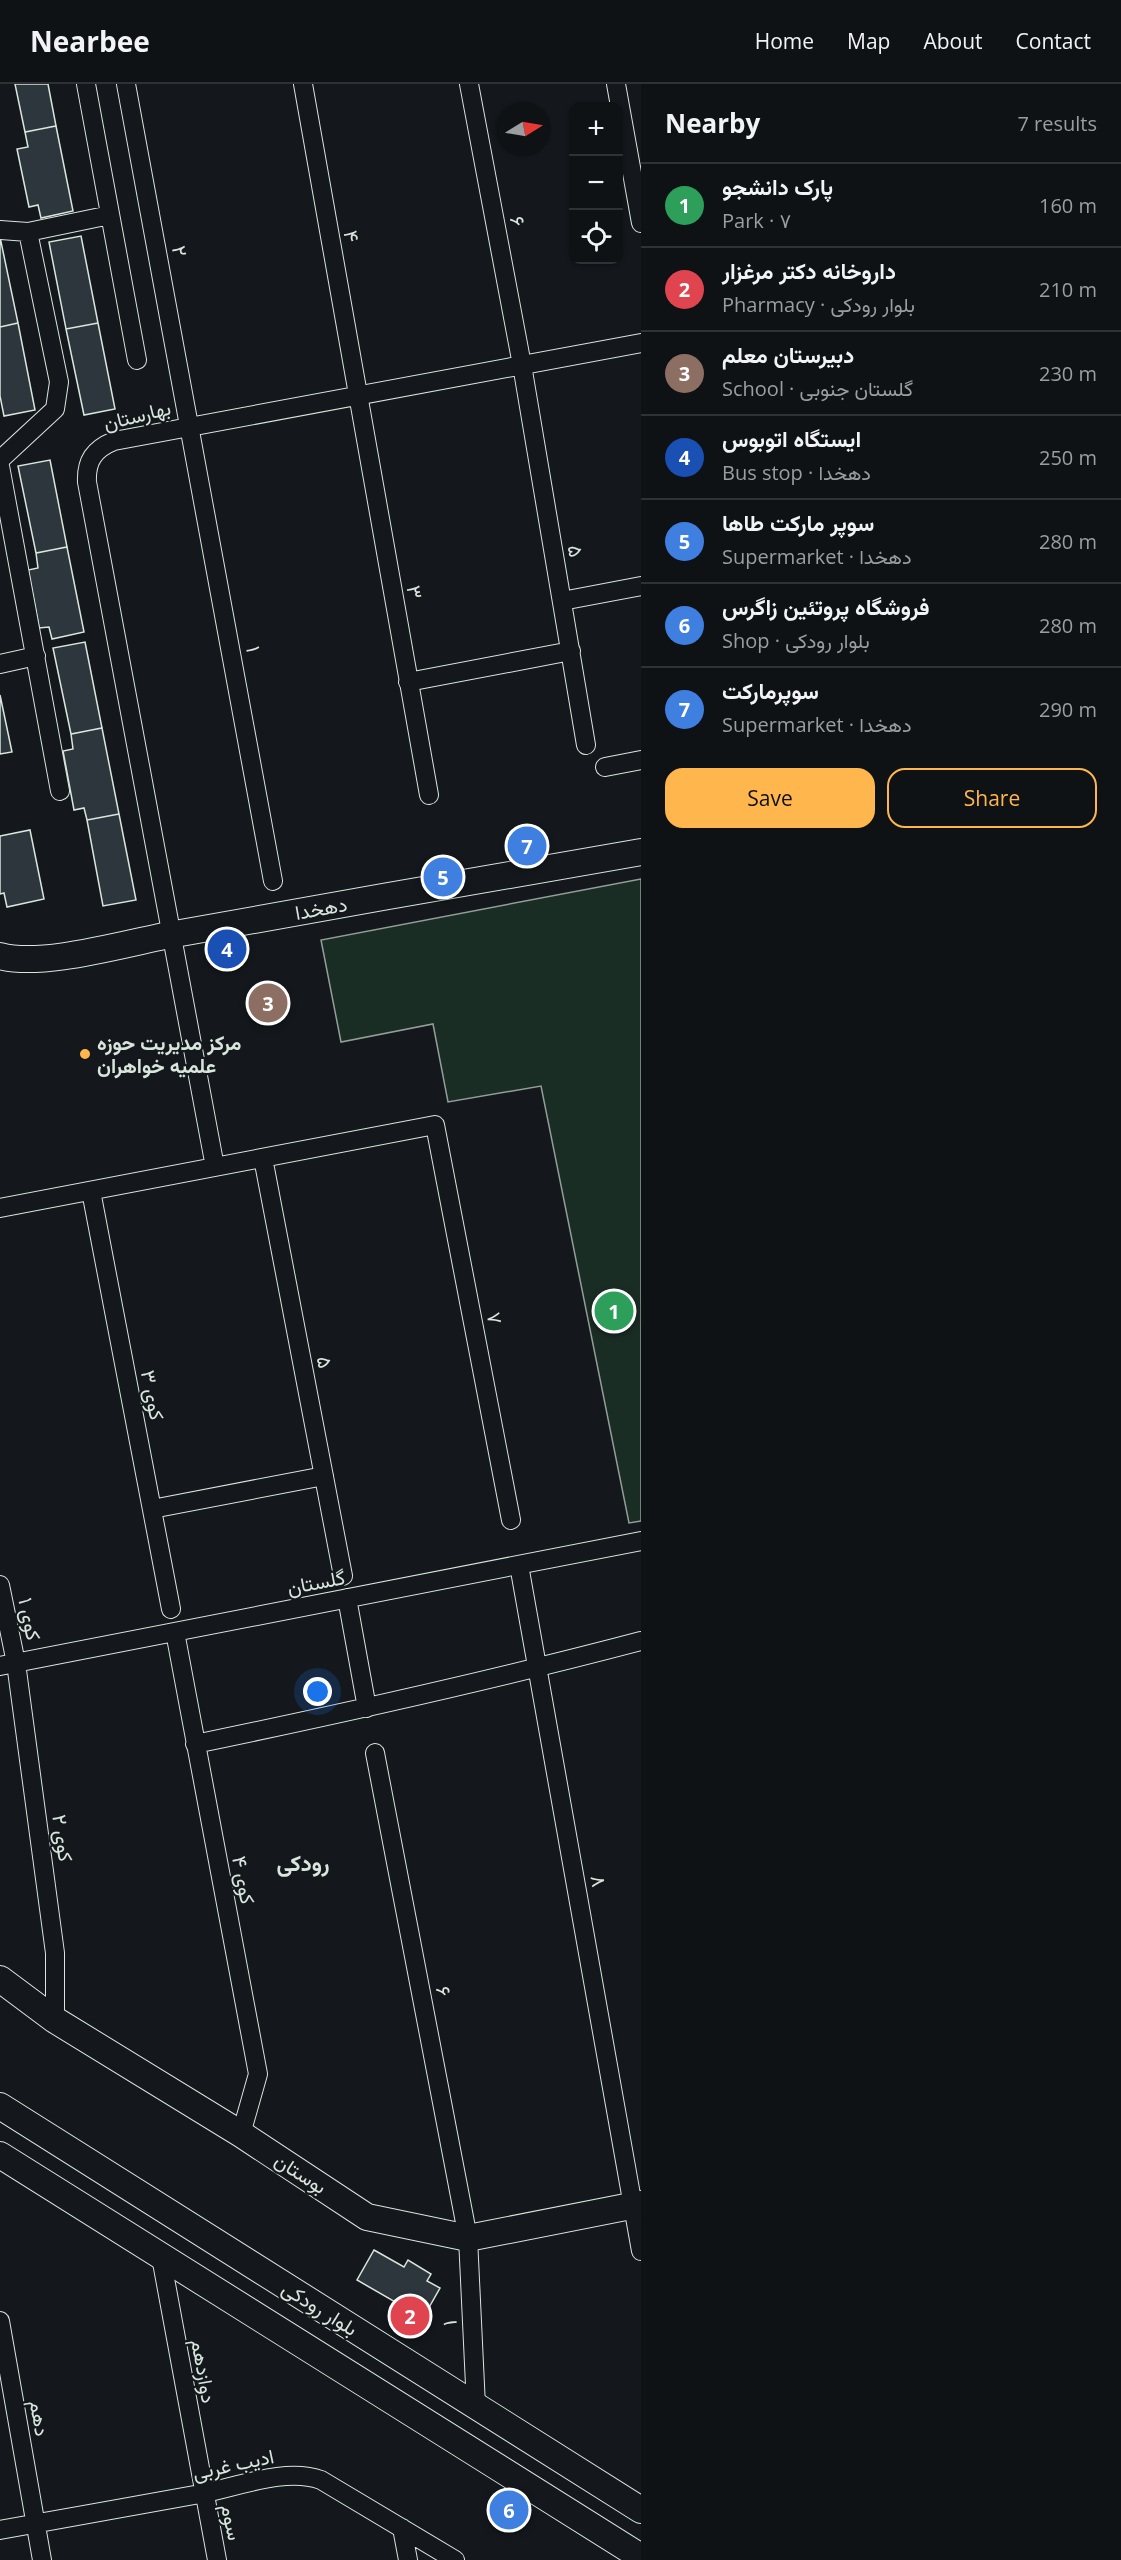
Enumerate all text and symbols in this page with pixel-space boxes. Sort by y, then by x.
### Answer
text: Nearbee [30,22,150,60]
text: Home [755,27,814,55]
text: Map [847,27,890,55]
text: About [923,27,983,55]
text: Contact [1016,27,1091,55]
north arrow [497,102,551,156]
map controls [569,102,623,264]
button: + [569,102,623,156]
text: Nearby [665,105,760,141]
text: 7 results [1017,110,1097,137]
button: − [569,156,623,210]
text: پارک دانشجو [722,171,833,201]
text: 1 [679,192,690,219]
text: 160 m [1039,192,1097,219]
text: Park · ۷ [722,207,791,234]
button: locate [569,210,623,264]
street label: ۶ [504,214,532,228]
street label: ۴ [338,228,366,244]
street label: ۲ [166,243,194,259]
text: داروخانه دکتر مرغزار [722,255,896,285]
text: 2 [679,276,690,303]
text: 210 m [1039,276,1097,303]
text: Pharmacy · بلوار رودکی [722,291,915,318]
text: دبیرستان معلم [722,339,854,369]
text: 3 [679,360,690,387]
text: 230 m [1039,360,1097,387]
text: School · گلستان جنوبی [722,375,913,402]
street label: بهارستان [100,394,174,436]
text: ایستگاه اتوبوس [722,423,861,453]
text: 4 [679,444,690,471]
text: 250 m [1039,444,1097,471]
text: Bus stop · دهخدا [722,459,871,486]
text: سوپر مارکت طاها [722,507,874,537]
text: 5 [679,528,690,555]
text: 280 m [1039,528,1097,555]
street label: ۵ [562,543,590,559]
text: Supermarket · دهخدا [722,543,912,570]
street label: ۳ [401,583,429,601]
text: فروشگاه پروتئین زاگرس [722,591,930,621]
text: 6 [679,612,690,639]
text: 280 m [1039,612,1097,639]
text: Shop · بلوار رودکی [722,627,870,654]
street label: ۱ [240,644,268,654]
text: سوپرمارکت [722,675,819,705]
text: 7 [679,696,690,723]
text: 290 m [1039,696,1097,723]
text: Supermarket · دهخدا [722,711,912,738]
button: Save [665,768,875,828]
button: Share [887,768,1097,828]
pin: 7 [508,824,546,868]
pin: 5 [424,854,462,900]
street label: دهخدا [293,890,349,926]
pin: 4 [208,926,246,972]
pin: 3 [248,980,288,1026]
place label: مرکز مدیریت حوزه علمیه خواهران [97,1029,241,1079]
marker: مرکز مدیریت حوزه علمیه خواهران [78,1047,92,1061]
pin: 1 [594,1288,634,1334]
street label: ۷ [481,1310,509,1326]
street label: ۵ [311,1354,339,1370]
street label: کوی ۳ [135,1368,171,1422]
street label: گلستان [285,1563,347,1601]
street label: کوی ۱ [12,1595,48,1643]
your location [303,1677,332,1706]
street label: کوی ۲ [46,1813,80,1864]
district label: رودکی [276,1847,330,1877]
street label: کوی ۴ [226,1854,262,1907]
street label: ۸ [585,1873,613,1889]
street label: ۶ [430,1984,458,1998]
street label: بوستان [270,2146,332,2200]
street label: بلوار رودکی [277,2274,363,2342]
pin: 2 [390,2294,430,2338]
street label: ۱ [435,2319,463,2327]
street label: دوازدهم [185,2337,223,2405]
street label: دهم [24,2398,56,2438]
street label: ادیب غربی [190,2442,276,2486]
pin: 6 [490,2488,528,2532]
street label: سوم [215,2501,249,2543]

